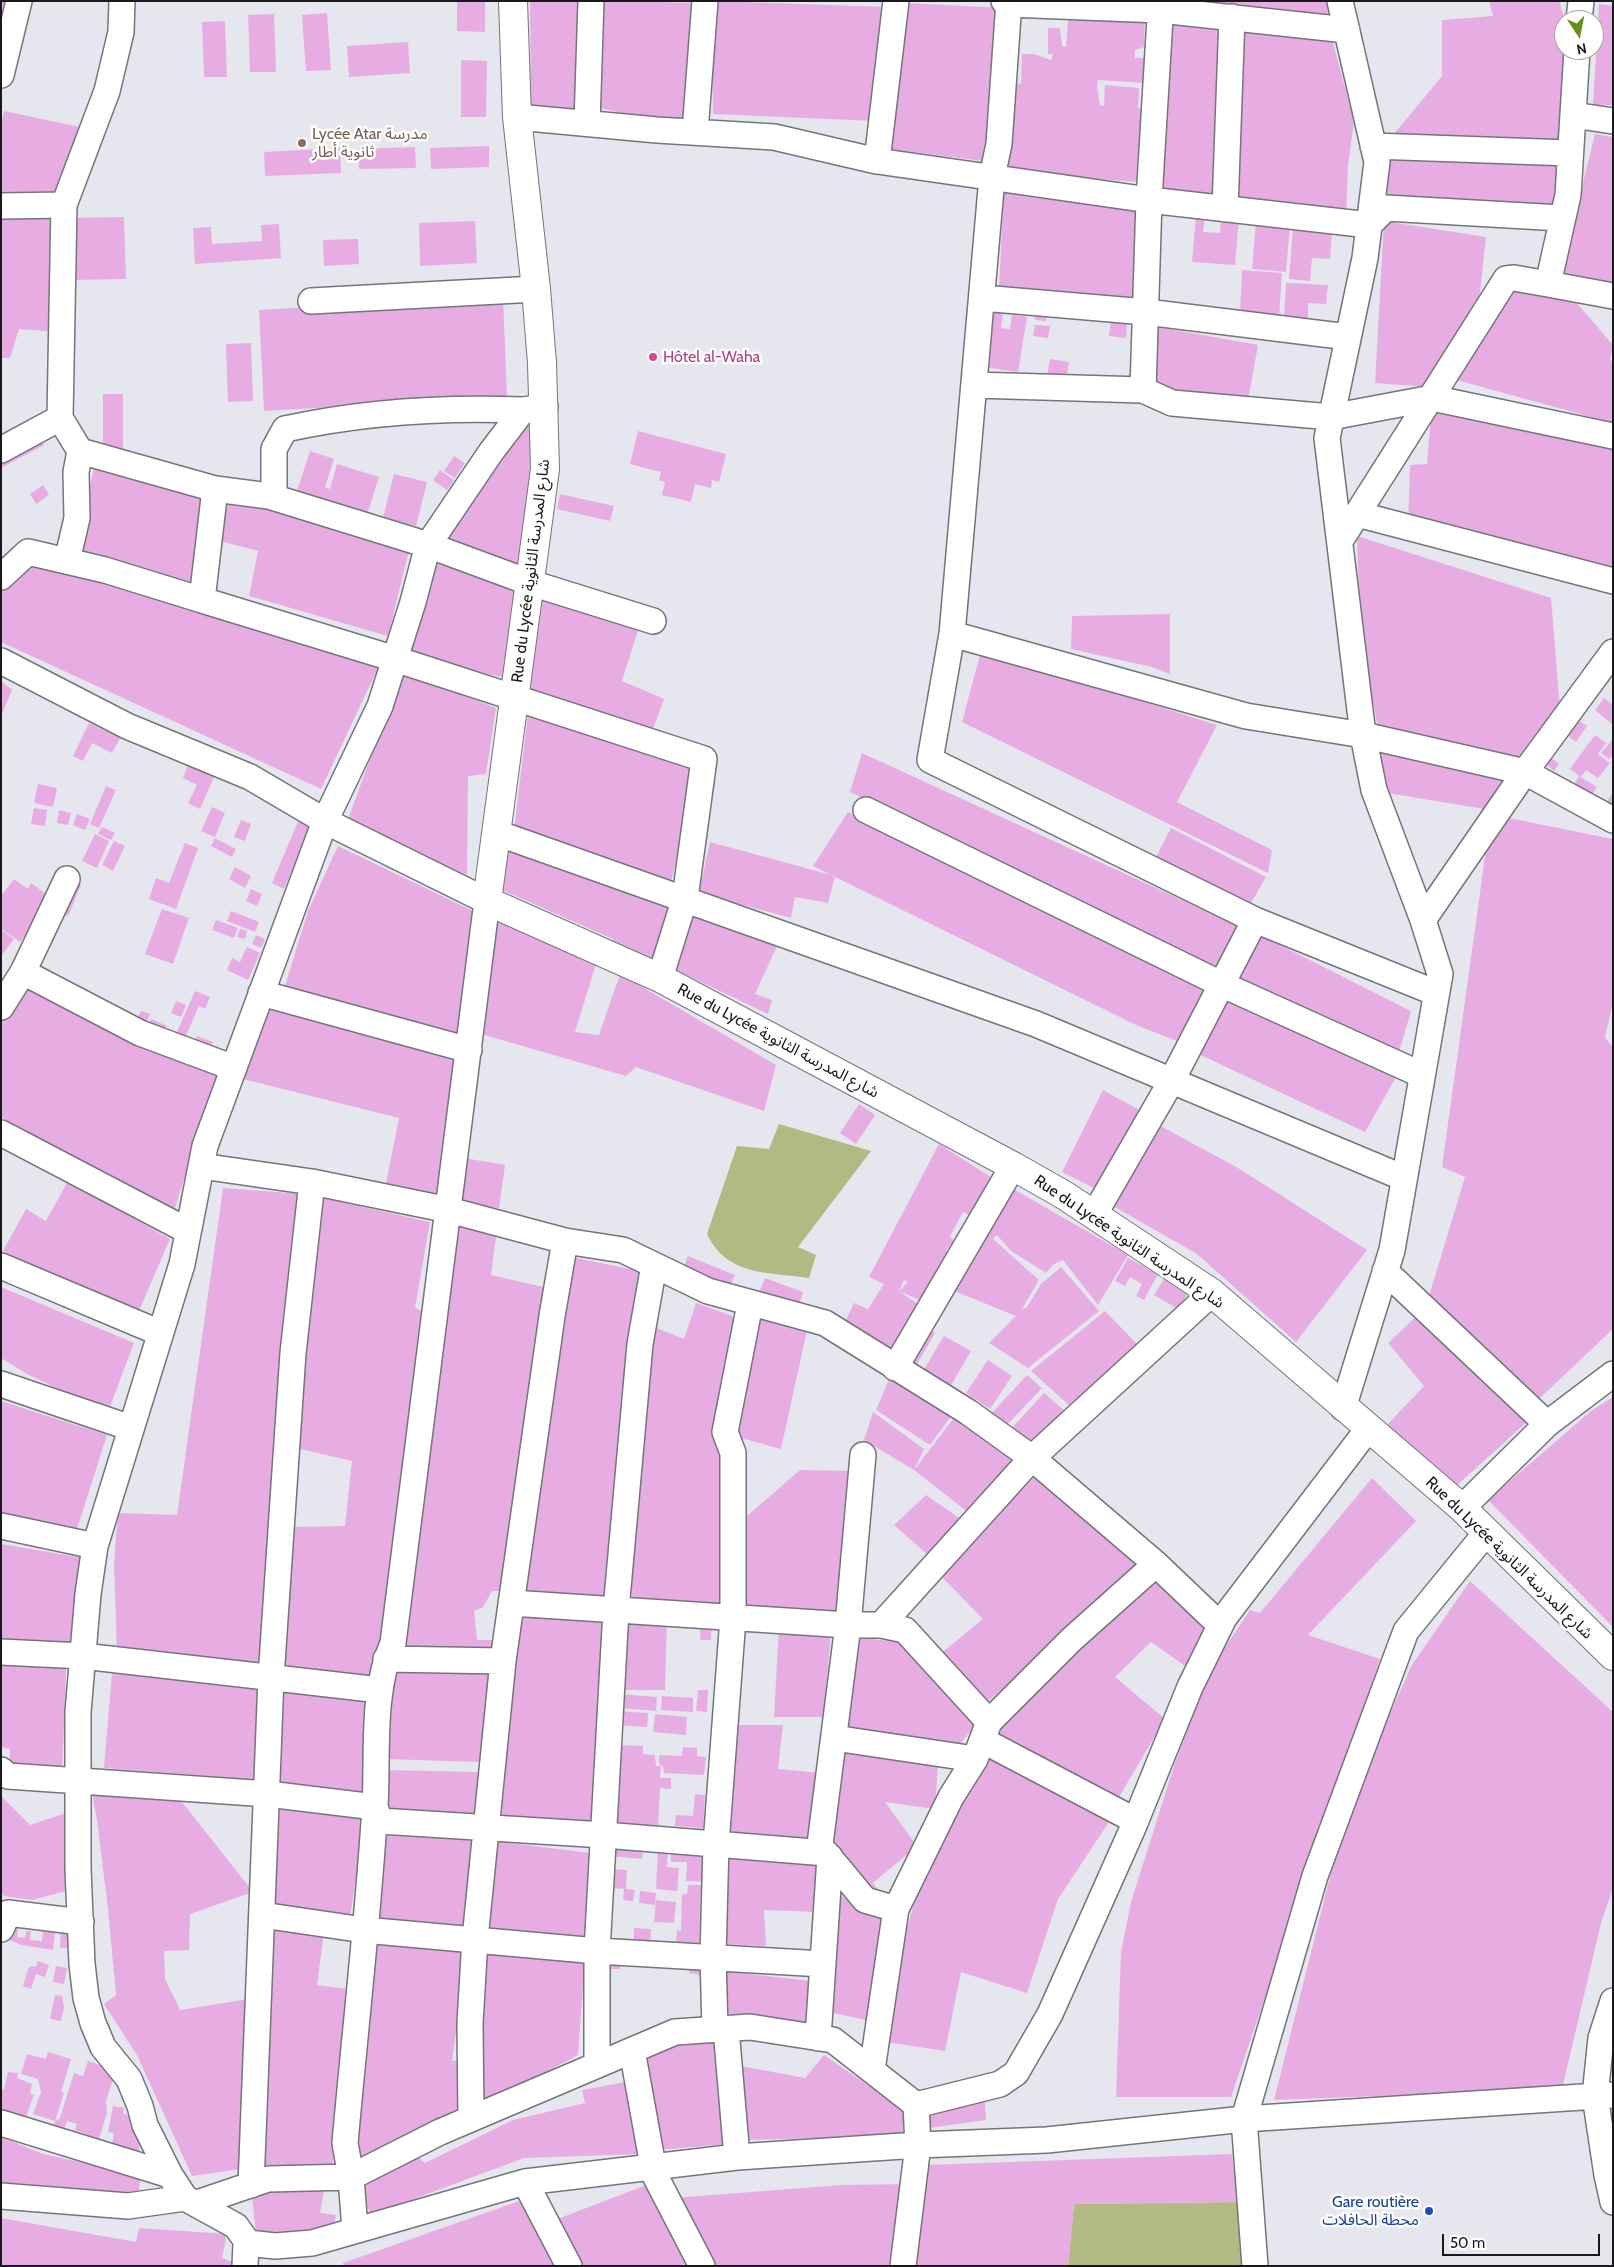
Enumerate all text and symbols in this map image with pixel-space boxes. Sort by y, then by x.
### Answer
north arrow [1554,10,1604,60]
text: N [1575,39,1588,59]
place label: Lycée Atar مدرسة ثانوية أطار [312,124,428,162]
marker: Lycée Atar مدرسة ثانوية أطار [296,137,308,149]
place label: Hôtel al-Waha [663,347,760,367]
marker: Hôtel al-Waha [647,351,659,363]
street label: Rue du Lycée شارع المدرسة الثانوية [508,458,554,684]
street label: Rue du Lycée شارع المدرسة الثانوية [674,980,882,1102]
street label: Rue du Lycée شارع المدرسة الثانوية [1030,1171,1228,1313]
street label: Rue du Lycée شارع المدرسة الثانوية [1421,1473,1597,1643]
place label: Gare routière محطة الحافلات [1322,2192,1419,2230]
marker: Gare routière محطة الحافلات [1423,2205,1435,2217]
scale bar [1444,2224,1602,2256]
text: 50 m [1450,2234,1485,2252]

